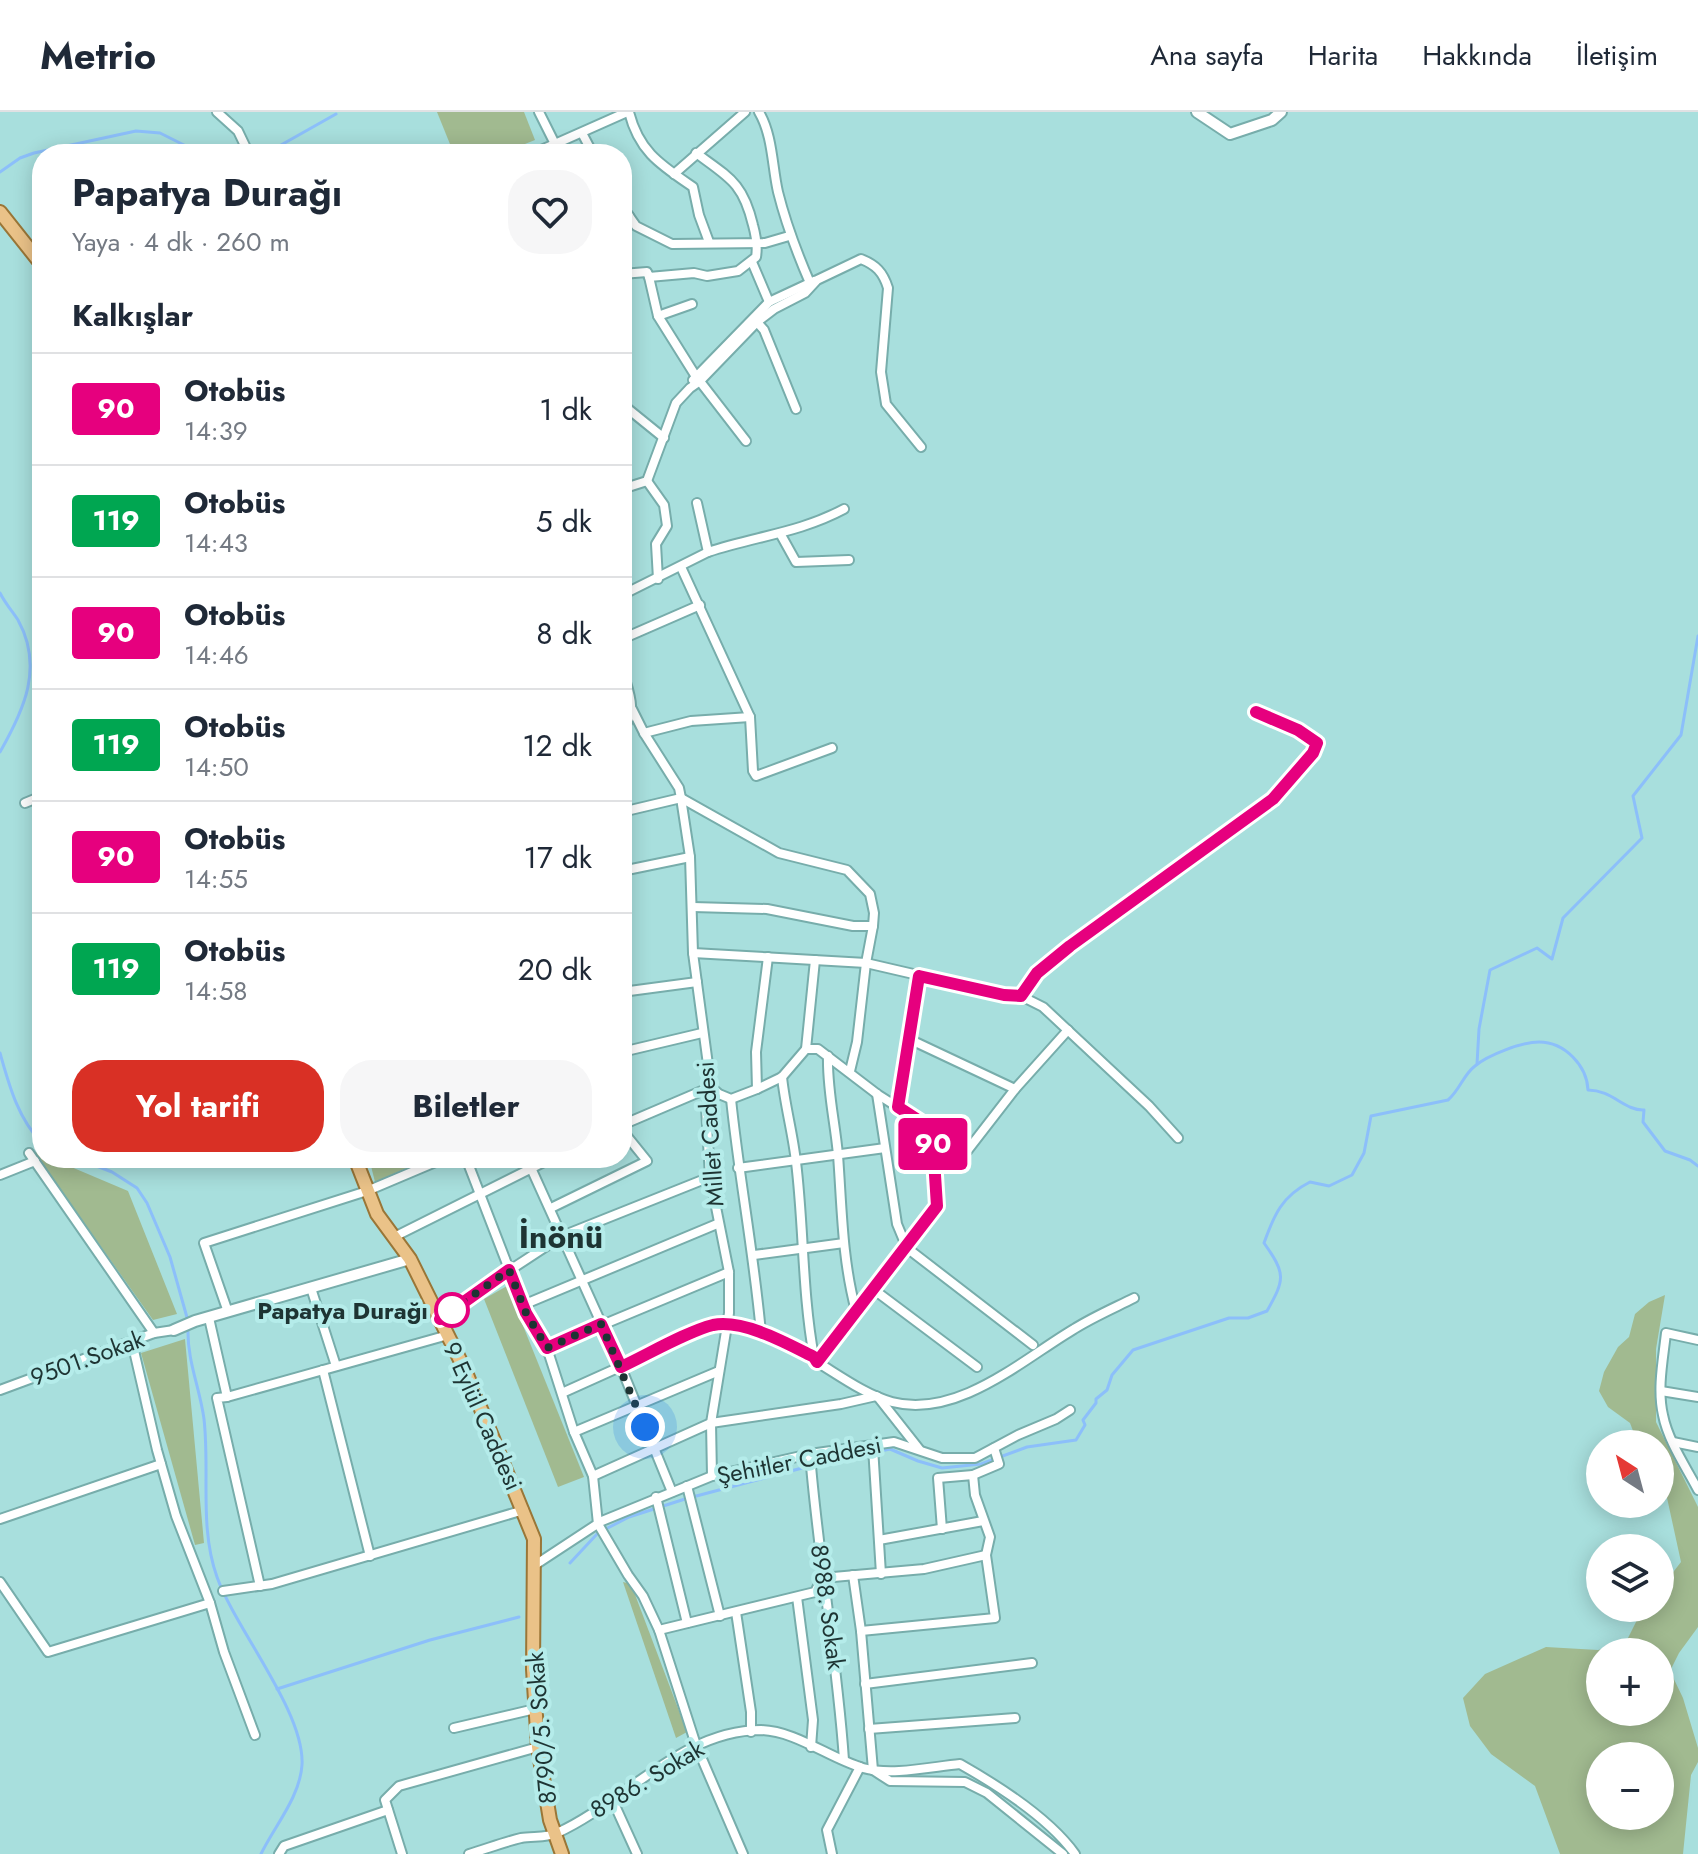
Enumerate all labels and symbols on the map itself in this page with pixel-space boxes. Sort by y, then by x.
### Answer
street label: Millet Caddesi [687,1060,733,1208]
line badge: 90 [897,1118,969,1170]
district label: İnönü [519,1214,603,1260]
place label: Papatya Durağı [257,1293,428,1328]
marker: Papatya Durağı [435,1293,469,1327]
street label: 9501.Sokak [25,1321,149,1395]
street label: 9 Eylül Caddesi [435,1336,531,1496]
your location [625,1407,665,1447]
street label: Şehitler Caddesi [714,1427,884,1493]
north arrow [1586,1430,1674,1518]
street label: 8988. Sokak [802,1542,854,1672]
street label: 8790/5. Sokak [517,1650,565,1806]
street label: 8986. Sokak [583,1731,711,1827]

